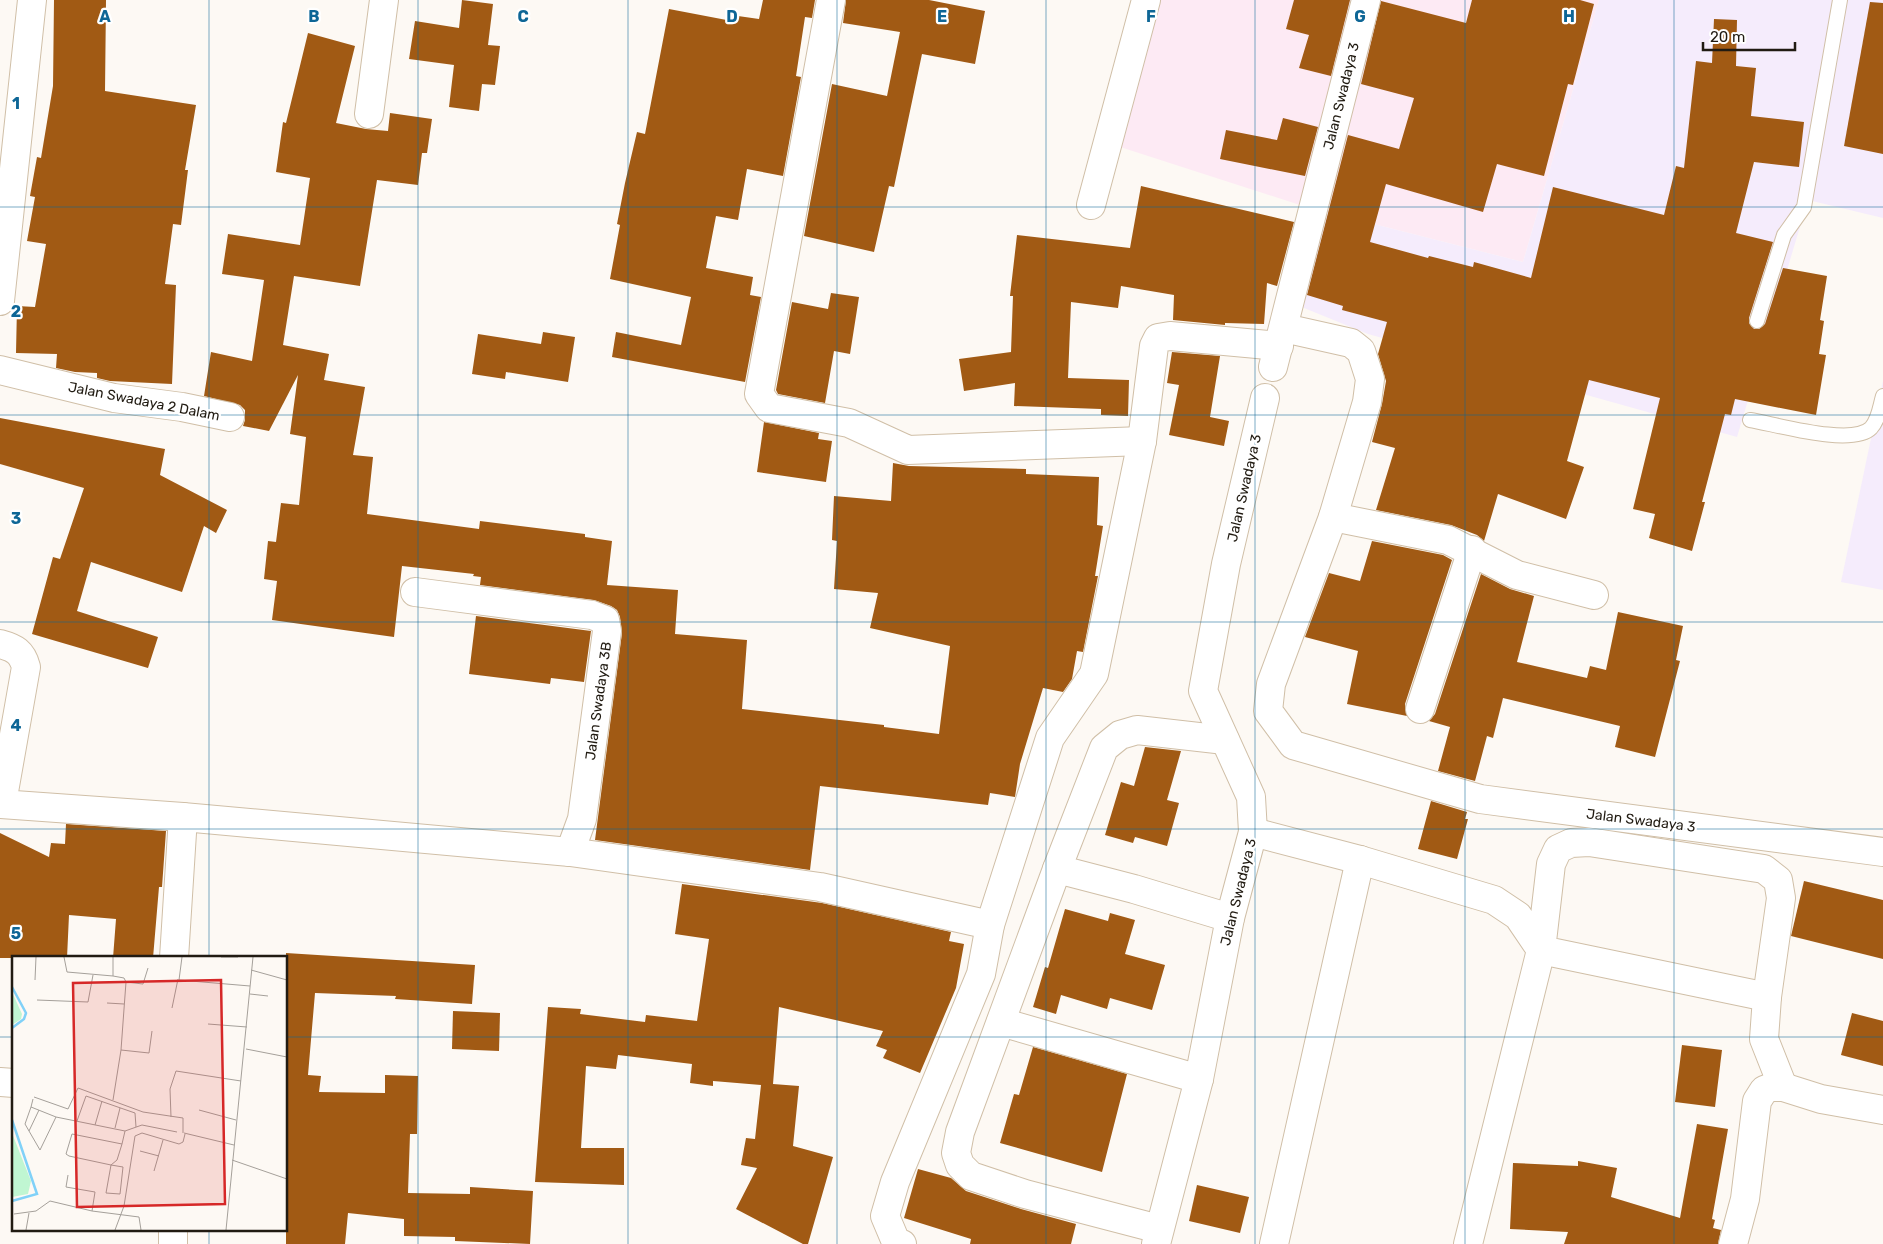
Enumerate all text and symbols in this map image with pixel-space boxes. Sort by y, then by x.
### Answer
text: A [99,7,111,26]
text: B [308,7,320,26]
text: C [517,7,529,26]
text: D [726,7,738,26]
text: E [937,7,947,26]
text: F [1146,7,1156,26]
text: G [1354,7,1366,26]
text: H [1563,7,1575,26]
scale bar [1703,20,1796,52]
text: 20 m [1710,28,1745,46]
street label: Jalan Swadaya 3 [1320,41,1363,152]
text: 1 [12,94,20,113]
text: 2 [11,302,21,321]
street label: Jalan Swadaya 2 Dalam [67,378,221,425]
street label: Jalan Swadaya 3 [1224,433,1265,544]
text: 3 [11,509,21,528]
street label: Jalan Swadaya 3B [582,641,615,761]
text: 4 [11,716,22,735]
street label: Jalan Swadaya 3 [1585,805,1697,836]
street label: Jalan Swadaya 3 [1217,837,1260,948]
text: 5 [11,924,21,943]
inset map [12,956,288,1232]

